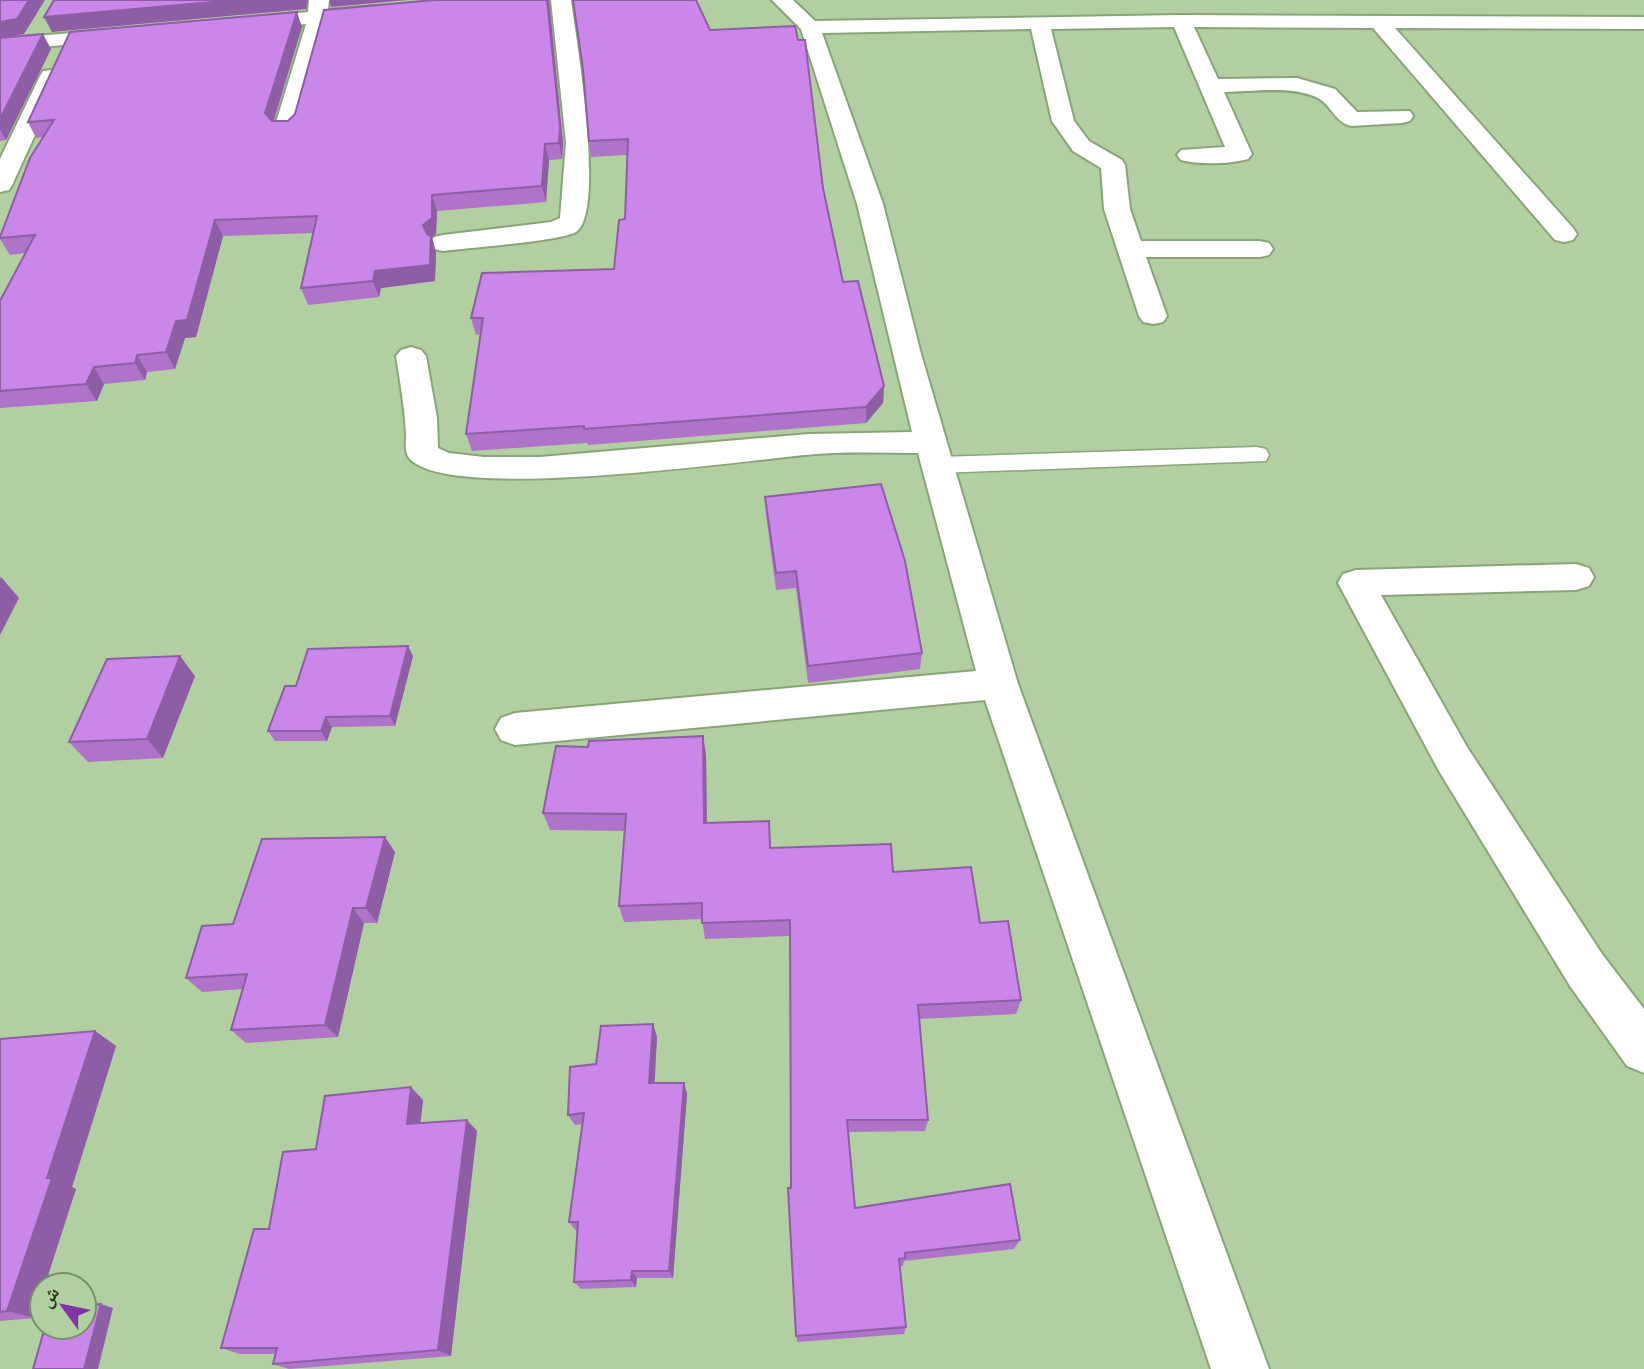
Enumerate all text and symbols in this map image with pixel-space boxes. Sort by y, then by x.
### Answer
north arrow [28,1271,98,1341]
text: ش [34,1282,64,1312]

